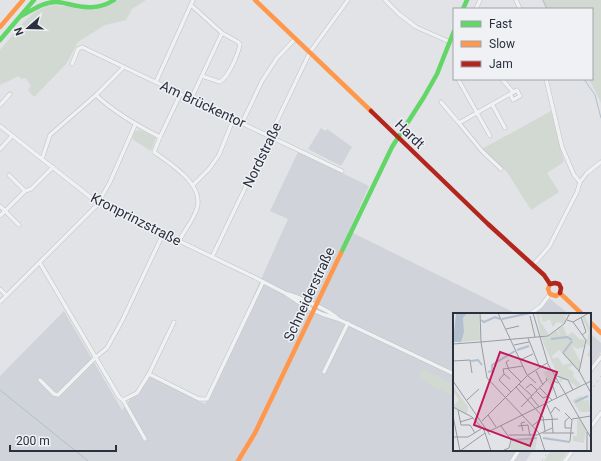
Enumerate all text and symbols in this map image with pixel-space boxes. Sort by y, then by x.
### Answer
north arrow [8,8,48,48]
legend [453,8,593,80]
text: Fast [489,17,512,31]
text: N [12,25,27,37]
text: Slow [489,37,515,51]
text: Jam [489,57,513,71]
street label: Am Brückentor [158,77,249,131]
street label: Hardt [392,116,428,152]
street label: Nordstraße [239,120,285,190]
street label: Kronprinzstraße [88,189,184,249]
street label: Schneiderstraße [280,245,338,343]
inset map [453,313,591,451]
scale bar [10,427,116,453]
text: 200 m [16,434,50,448]

